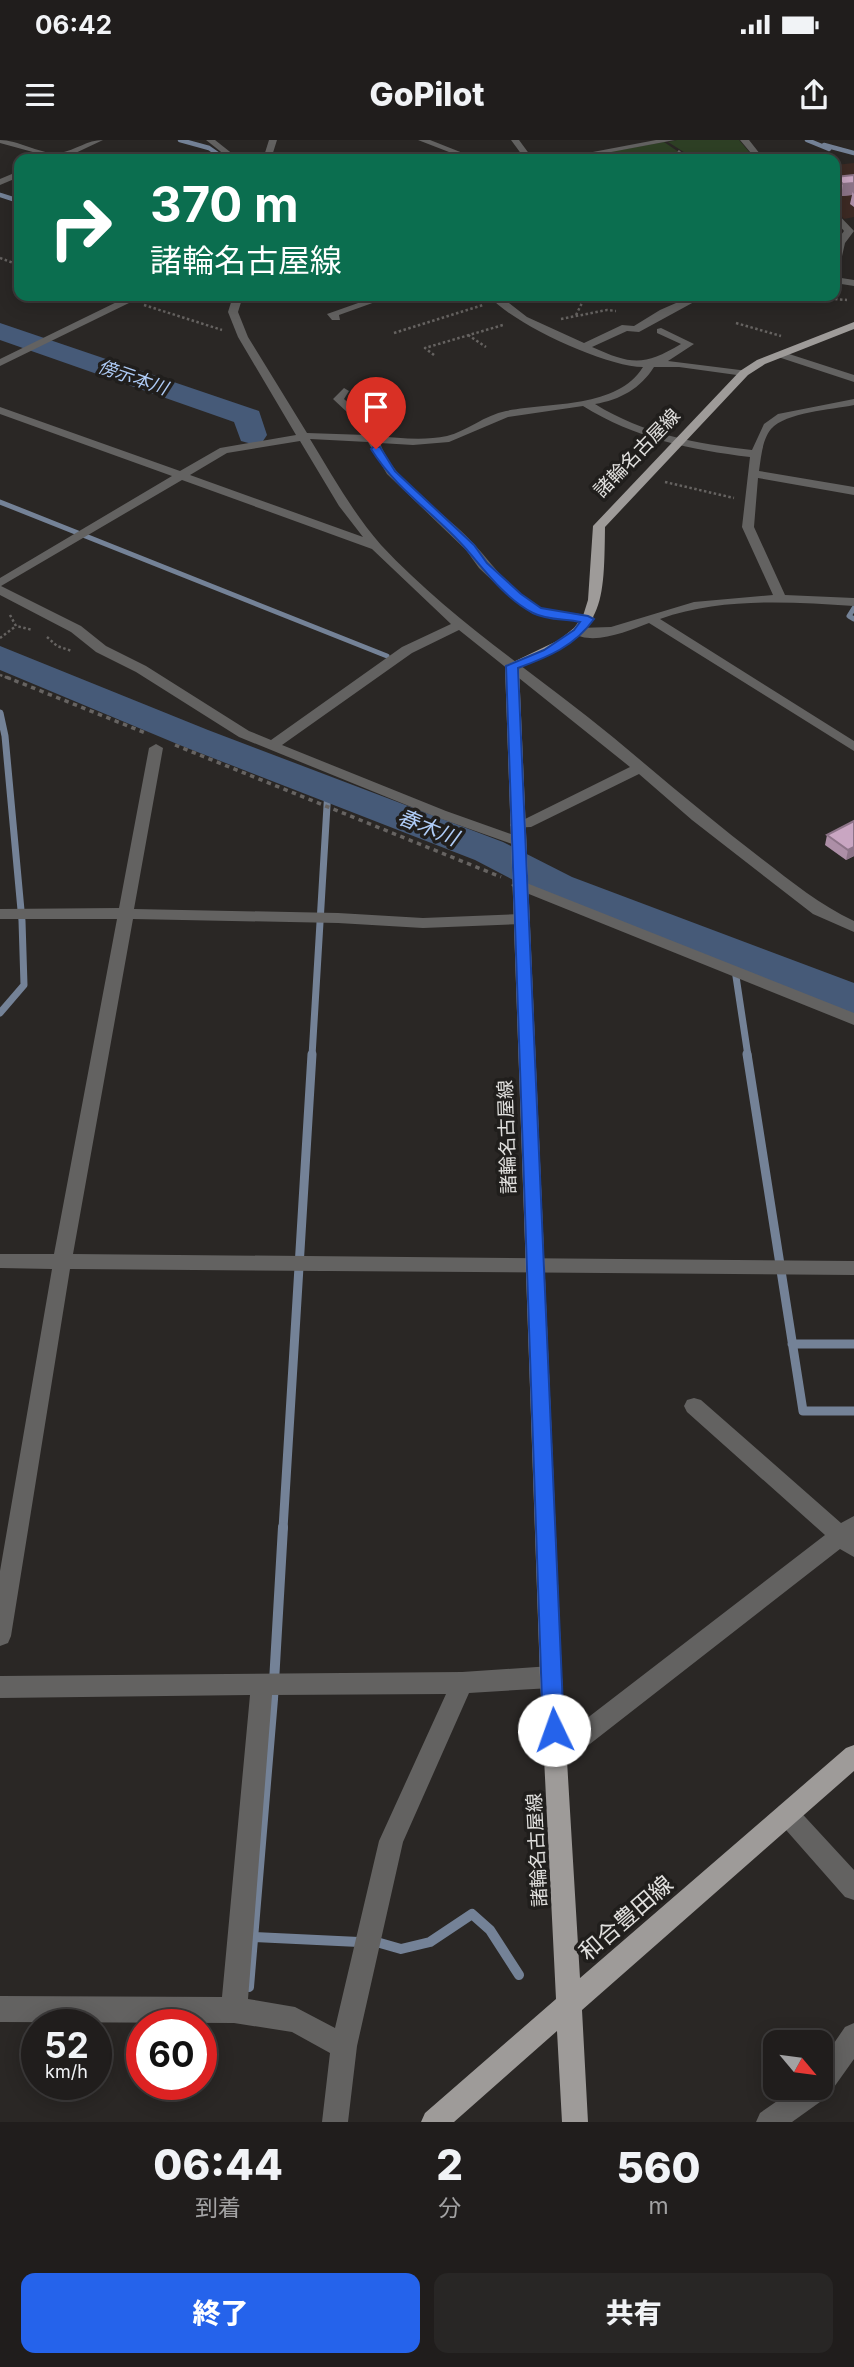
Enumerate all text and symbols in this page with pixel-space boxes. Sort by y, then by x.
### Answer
text: 06:42 [35,9,112,40]
text: GoPilot [370,75,484,114]
icon: menu [21,76,59,114]
icon: share [795,76,833,114]
text: 370 m [150,175,299,234]
icon: right [35,182,126,273]
text: 諸輪名古屋線 [150,241,342,280]
water label: 傍示本川 [96,355,172,399]
pin [346,377,406,449]
icon: arrive [357,388,395,426]
street label: 諸輪名古屋線 [589,404,685,502]
water label: 春木川 [394,804,464,851]
street label: 諸輪名古屋線 [494,1080,520,1194]
position arrow [517,1693,591,1767]
street label: 諸輪名古屋線 [523,1792,551,1908]
street label: 和合豊田線 [573,1870,679,1966]
speed limit sign: 60 [126,2009,217,2100]
text: 52 [44,2024,89,2066]
north arrow [763,2030,833,2100]
map controls [763,2030,833,2100]
text: km/h [45,2061,88,2082]
text: 06:44 [153,2139,283,2190]
text: 2 [436,2139,463,2190]
text: 560 [616,2142,701,2193]
text: m [648,2192,669,2220]
text: 到着 [195,2194,241,2222]
text: 分 [438,2194,461,2222]
button: 終了 [21,2273,420,2353]
button: 共有 [434,2273,833,2353]

